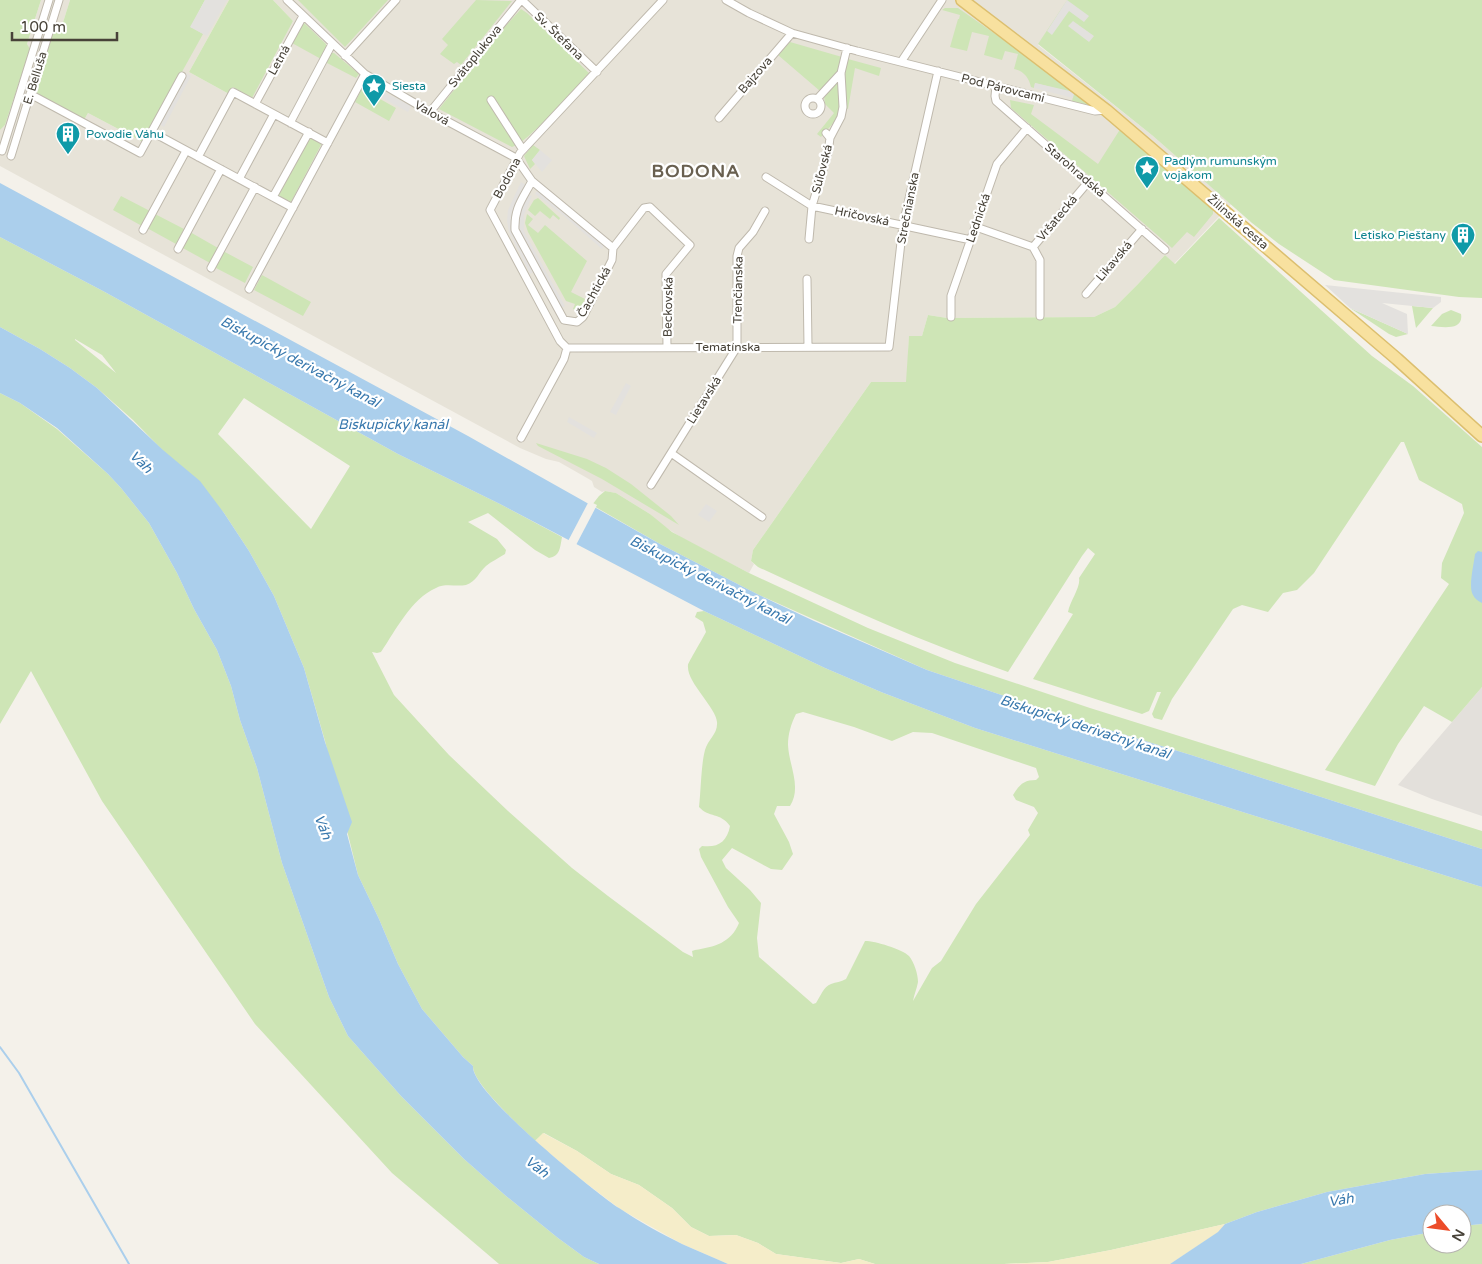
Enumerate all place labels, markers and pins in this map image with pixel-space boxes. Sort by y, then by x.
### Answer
place icon: Siesta [361,73,387,107]
place label: Siesta [392,79,426,93]
building icon: Povodie Váhu [55,121,81,155]
place label: Povodie Váhu [86,127,164,141]
place label: Padlým rumunským vojakom [1164,154,1277,182]
place icon: Padlým rumunským vojakom [1134,155,1160,189]
building icon: Letisko Piešťany [1450,222,1476,256]
place label: Letisko Piešťany [1354,228,1447,242]

